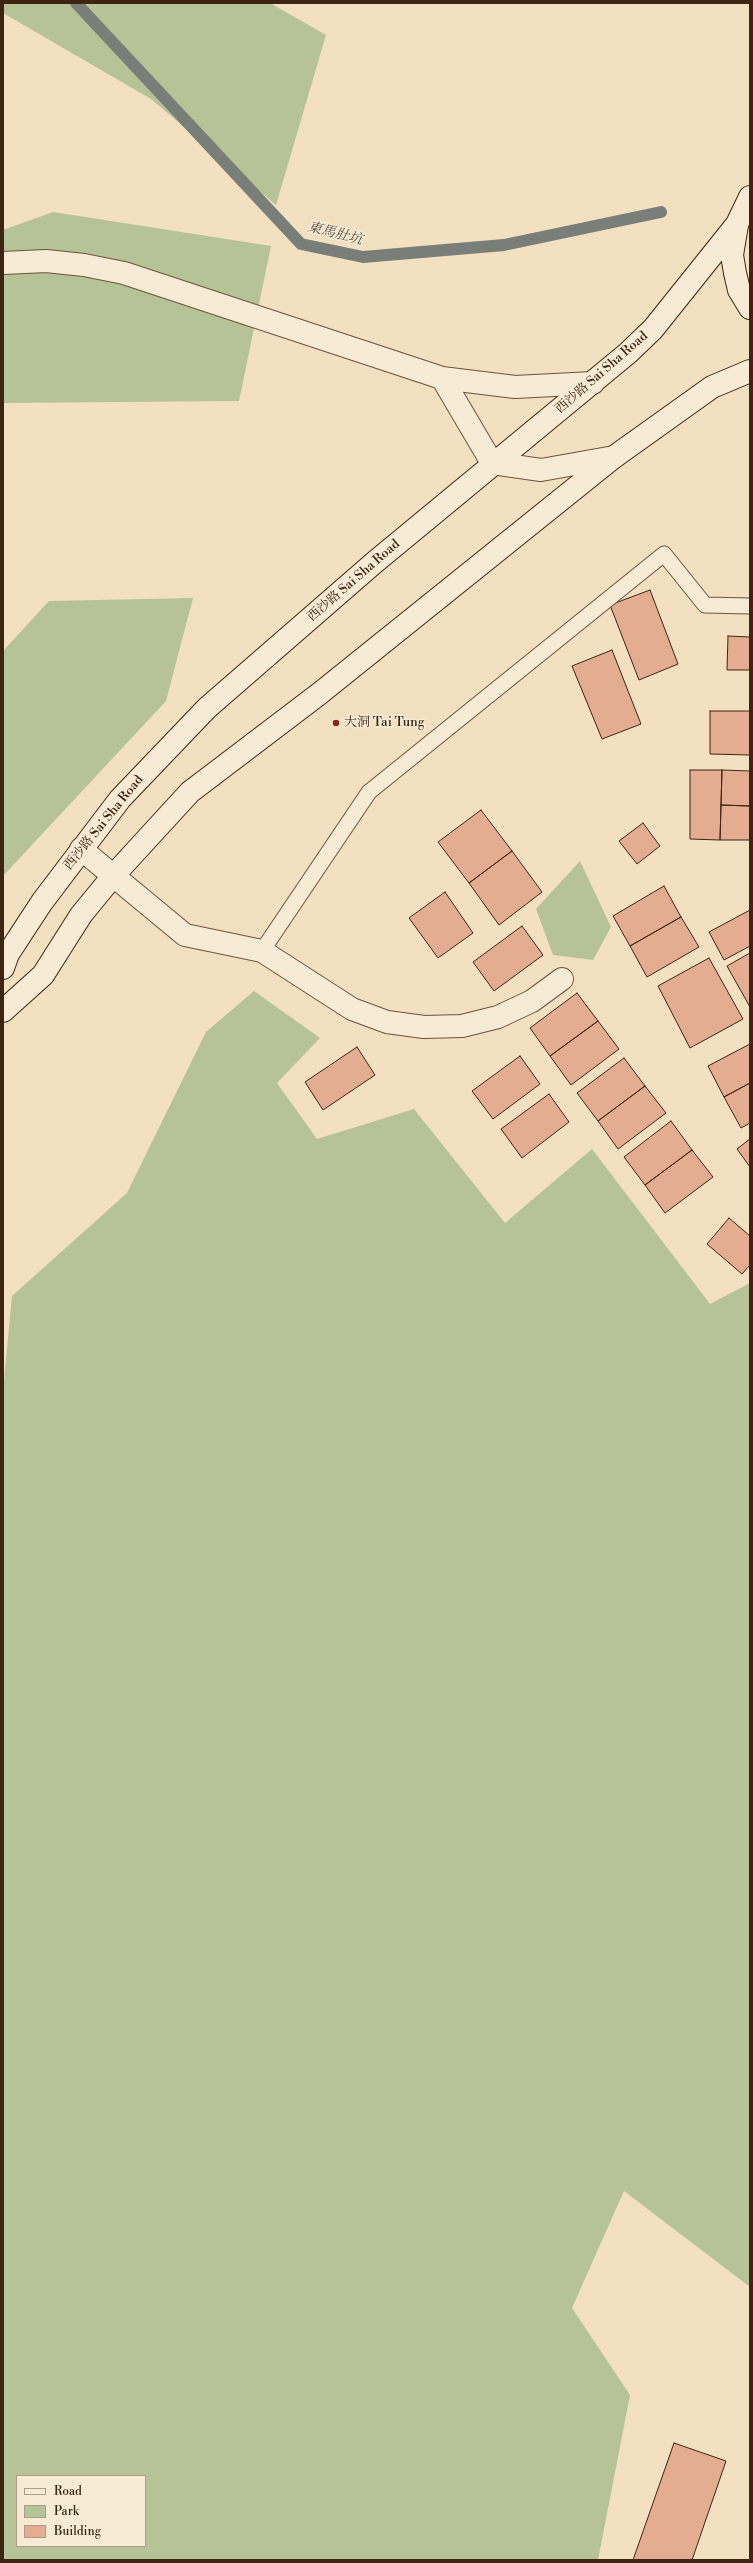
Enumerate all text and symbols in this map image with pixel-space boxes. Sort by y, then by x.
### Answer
water label: 東馬肚坑 [306,219,364,249]
street label: 西沙路 Sai Sha Road [553,329,651,417]
street label: 西沙路 Sai Sha Road [305,537,403,625]
place label: 大洞 Tai Tung [344,715,425,731]
marker: 大洞 Tai Tung [331,718,341,728]
street label: 西沙路 Sai Sha Road [61,773,147,873]
legend [16,2475,146,2547]
text: Road [54,2484,82,2499]
text: Park [54,2504,79,2519]
text: Building [54,2524,101,2539]

